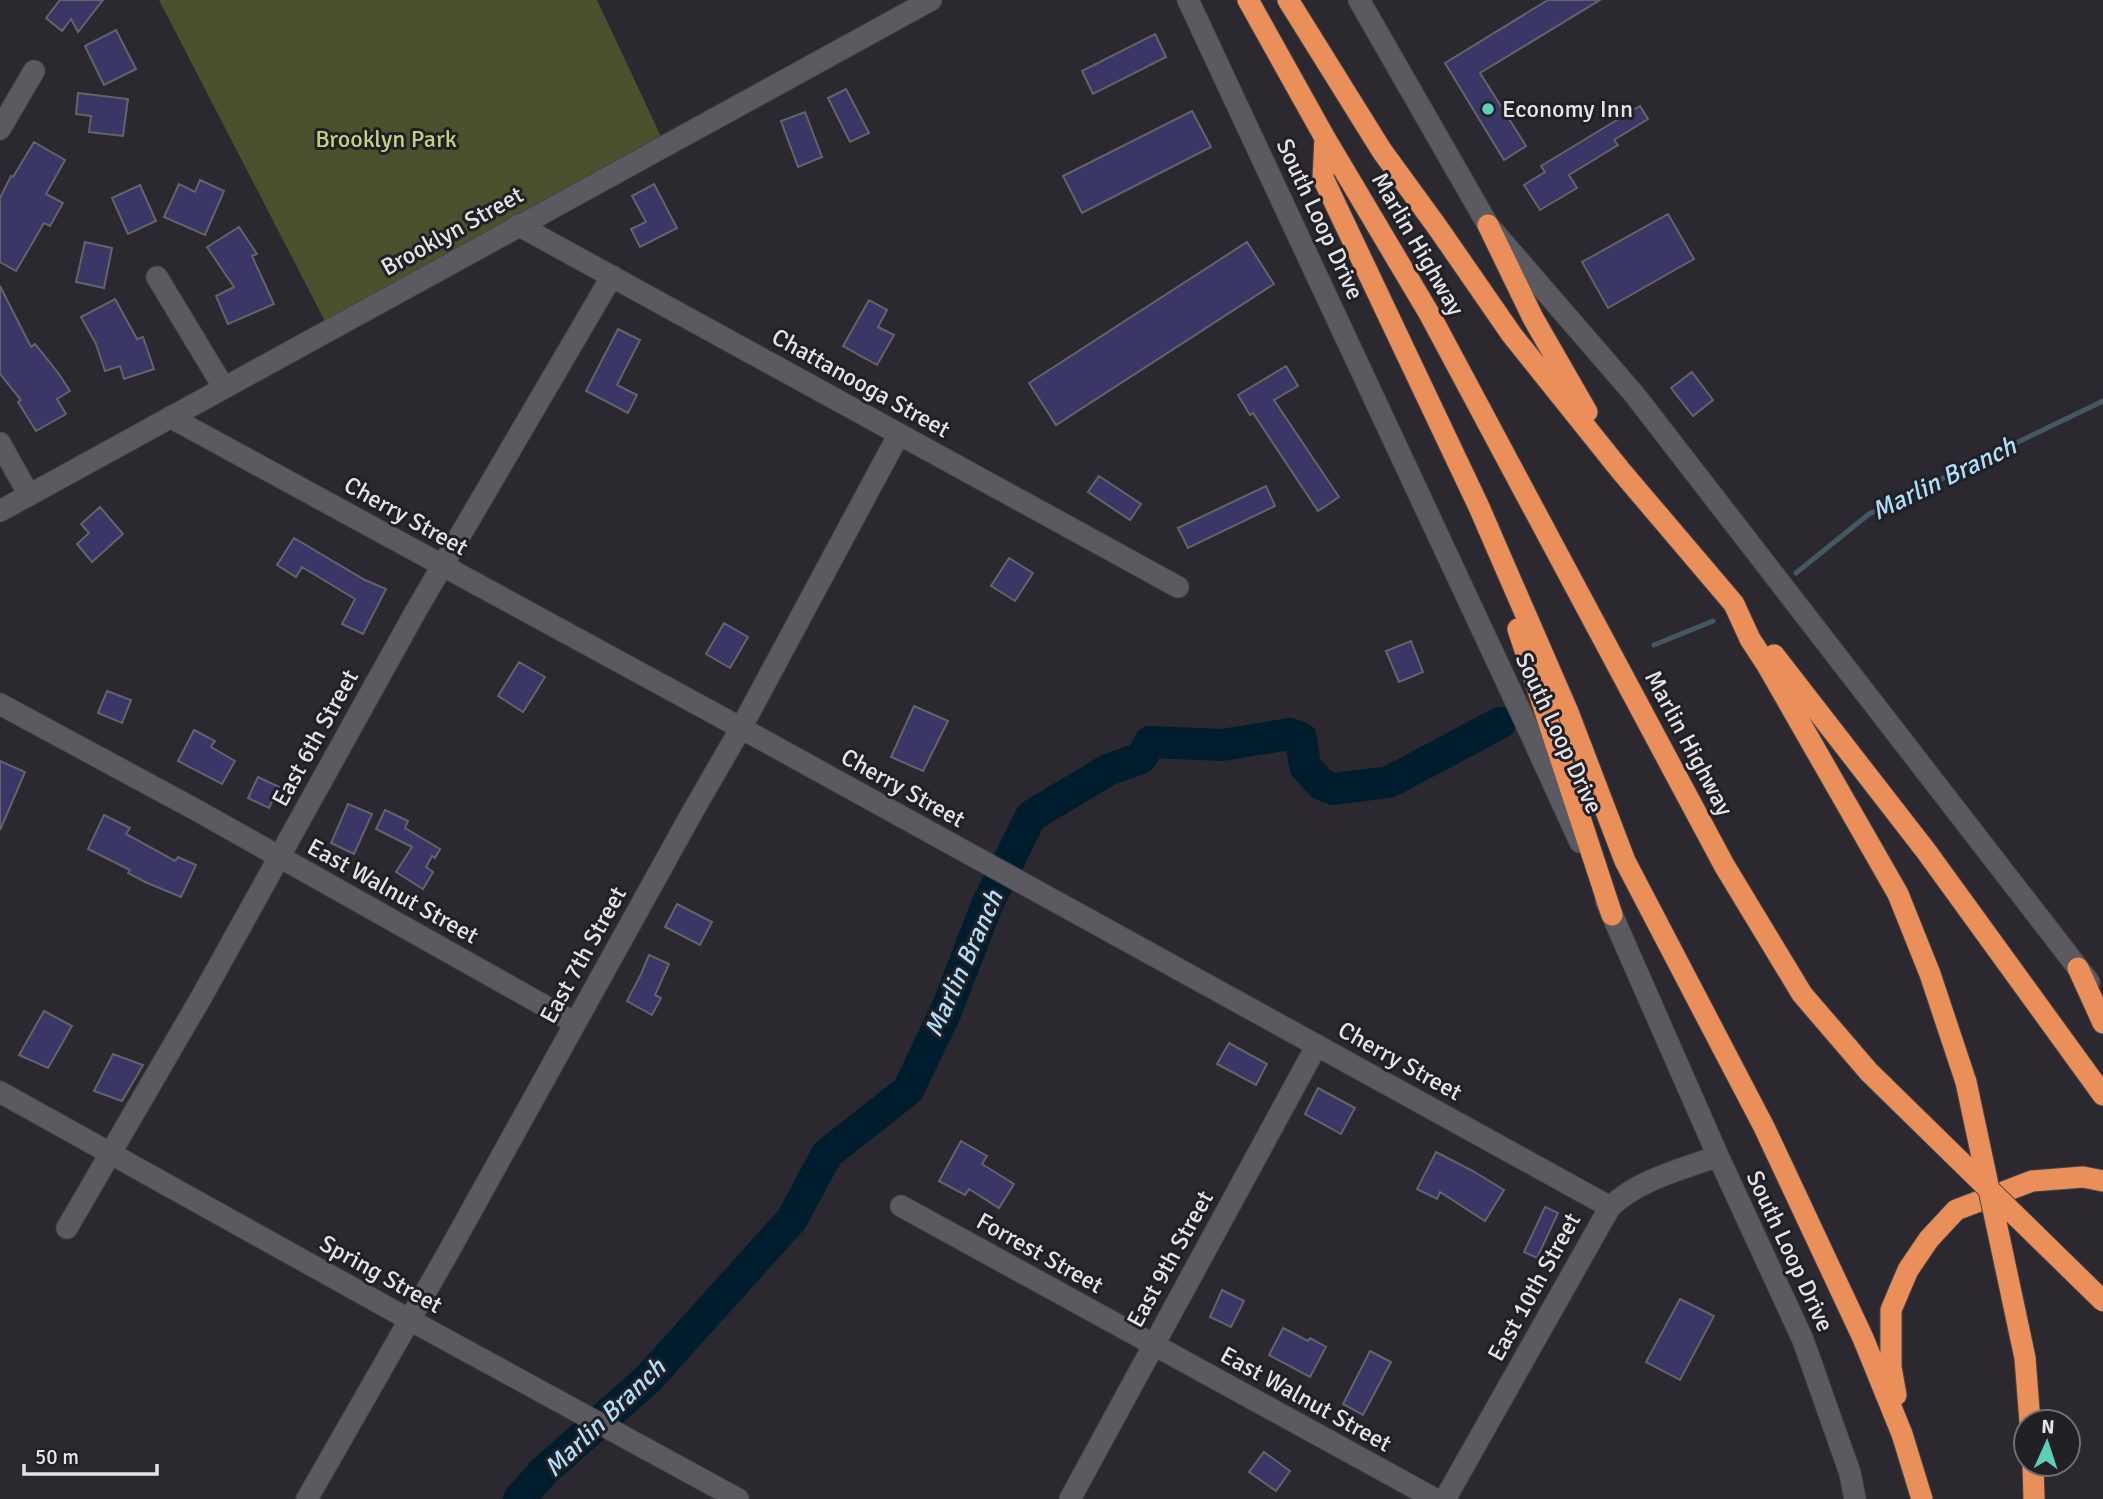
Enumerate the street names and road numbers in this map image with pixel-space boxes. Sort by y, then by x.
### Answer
street label: South Loop Drive [1270,134,1370,304]
street label: Marlin Highway [1365,167,1471,321]
street label: Brooklyn Street [376,180,528,282]
street label: Chattanooga Street [767,322,955,444]
street label: Cherry Street [339,470,473,562]
street label: South Loop Drive [1509,648,1609,818]
street label: East 6th Street [265,664,365,812]
street label: Marlin Highway [1638,665,1740,821]
street label: Cherry Street [836,742,970,834]
street label: East Walnut Street [302,832,484,950]
street label: East 7th Street [533,881,633,1029]
street label: Cherry Street [1333,1015,1467,1107]
street label: South Loop Drive [1740,1166,1840,1336]
street label: East 9th Street [1120,1185,1220,1333]
street label: Forrest Street [971,1206,1109,1300]
street label: East 10th Street [1481,1208,1587,1366]
street label: Spring Street [315,1228,447,1320]
street label: East Walnut Street [1215,1340,1397,1458]

